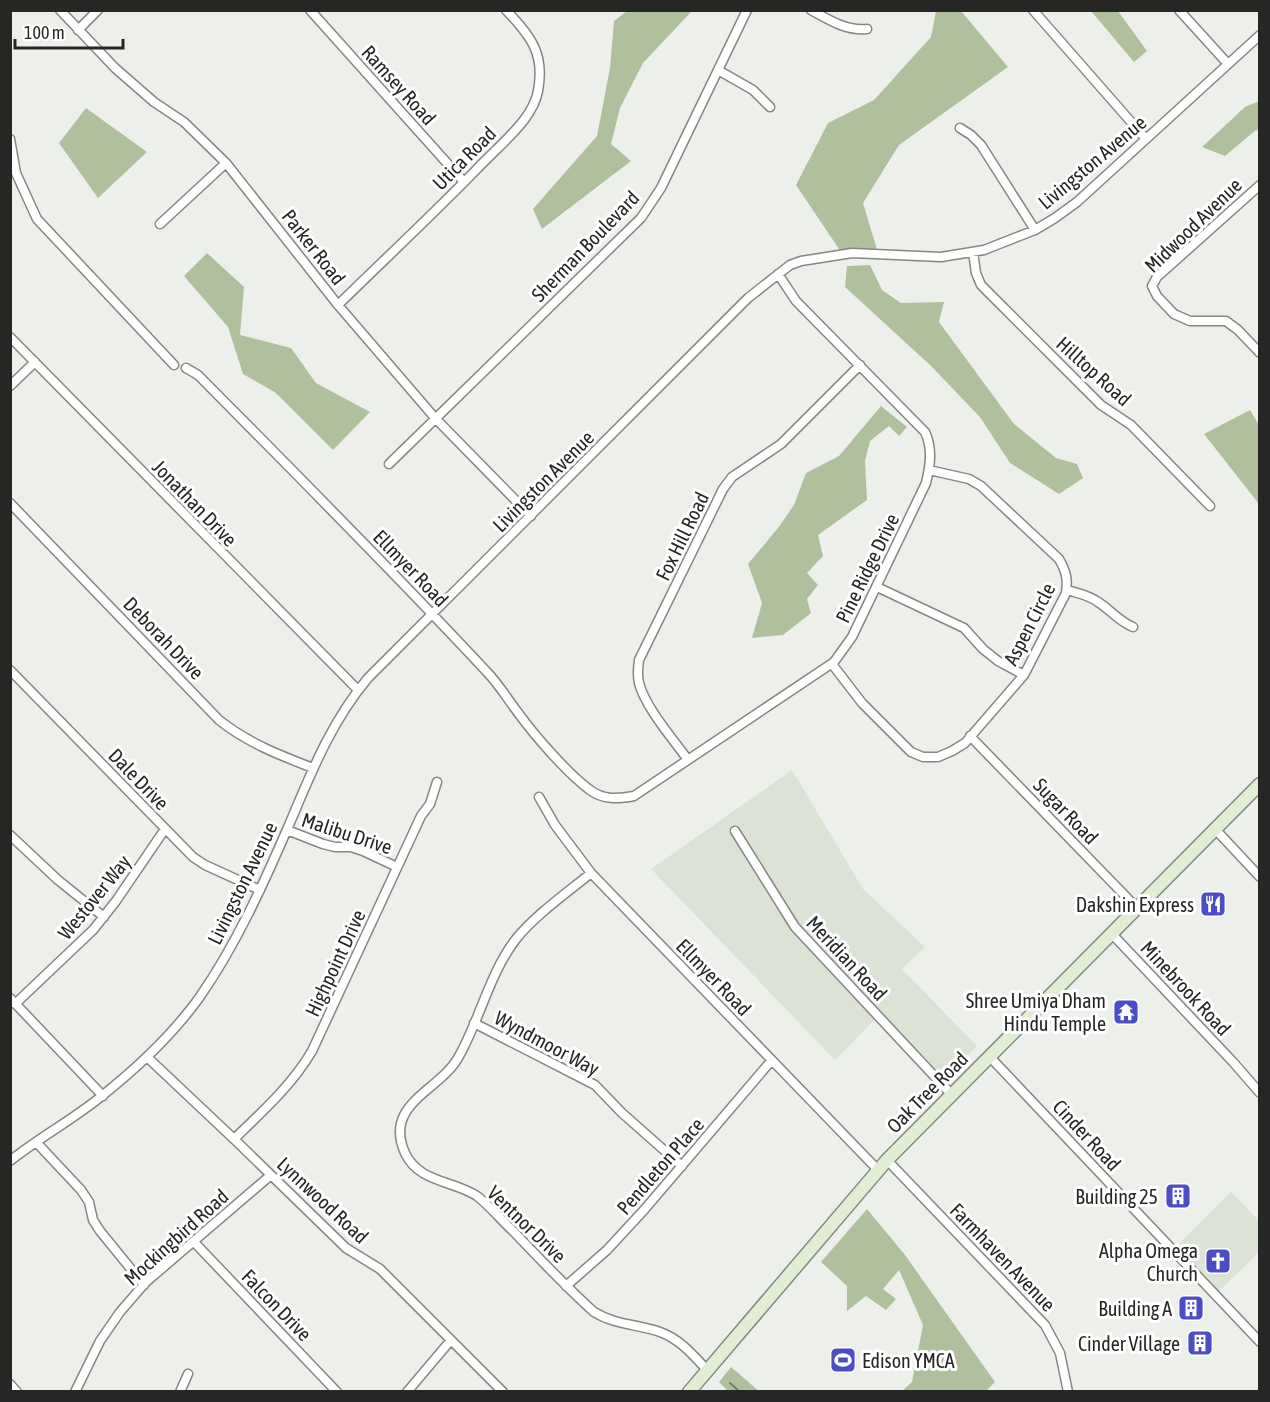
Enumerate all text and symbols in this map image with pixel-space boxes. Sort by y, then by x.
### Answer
scale bar [15,12,123,50]
text: 100 m [24,22,65,43]
street label: Ramsey Road [357,41,441,129]
street label: Livingston Avenue [1034,110,1150,214]
street label: Utica Road [428,122,500,194]
street label: Midwood Avenue [1140,173,1246,277]
street label: Sherman Boulevard [527,186,643,306]
street label: Parker Road [278,205,350,289]
street label: Hilltop Road [1052,332,1136,410]
street label: Livingston Avenue [488,426,598,536]
street label: Jonathan Drive [148,455,242,551]
street label: Fox Hill Road [651,488,713,584]
street label: Pine Ridge Drive [831,510,903,626]
street label: Ellmyer Road [369,525,453,611]
street label: Aspen Circle [999,579,1059,669]
street label: Deborah Drive [119,592,209,684]
street label: Dale Drive [104,744,174,814]
street label: Sugar Road [1029,773,1103,849]
street label: Malibu Drive [299,808,395,858]
street label: Livingston Avenue [202,818,282,948]
street label: Westover Way [53,850,135,944]
restaurant icon: Dakshin Express [1198,889,1228,919]
place label: Dakshin Express [1076,893,1194,916]
street label: Highpoint Drive [300,906,370,1020]
street label: Meridian Road [802,911,892,1005]
street label: Ellmyer Road [672,934,756,1020]
street label: Minebrook Road [1136,936,1236,1040]
place label: Shree Umiya Dham Hindu Temple [966,989,1106,1035]
temple icon: Shree Umiya Dham Hindu Temple [1111,997,1141,1027]
street label: Wyndmoor Way [491,1006,603,1080]
street label: Oak Tree Road [882,1047,972,1137]
street label: Cinder Road [1048,1095,1126,1175]
street label: Pendleton Place [612,1113,708,1219]
street label: Lynnwood Road [273,1152,373,1248]
street label: Ventnor Drive [483,1181,571,1267]
building icon: Building 25 [1163,1181,1193,1211]
street label: Mockingbird Road [119,1184,233,1290]
place label: Building 25 [1075,1185,1158,1208]
street label: Farmhaven Avenue [946,1198,1060,1316]
place label: Alpha Omega Church [1099,1239,1198,1285]
church icon: Alpha Omega Church [1203,1246,1233,1276]
street label: Falcon Drive [237,1265,317,1345]
building icon: Building A [1176,1293,1206,1323]
place label: Building A [1098,1297,1172,1320]
building icon: Cinder Village [1185,1328,1215,1358]
place label: Cinder Village [1078,1332,1180,1355]
sports icon: Edison YMCA [828,1345,858,1375]
place label: Edison YMCA [862,1349,955,1372]

